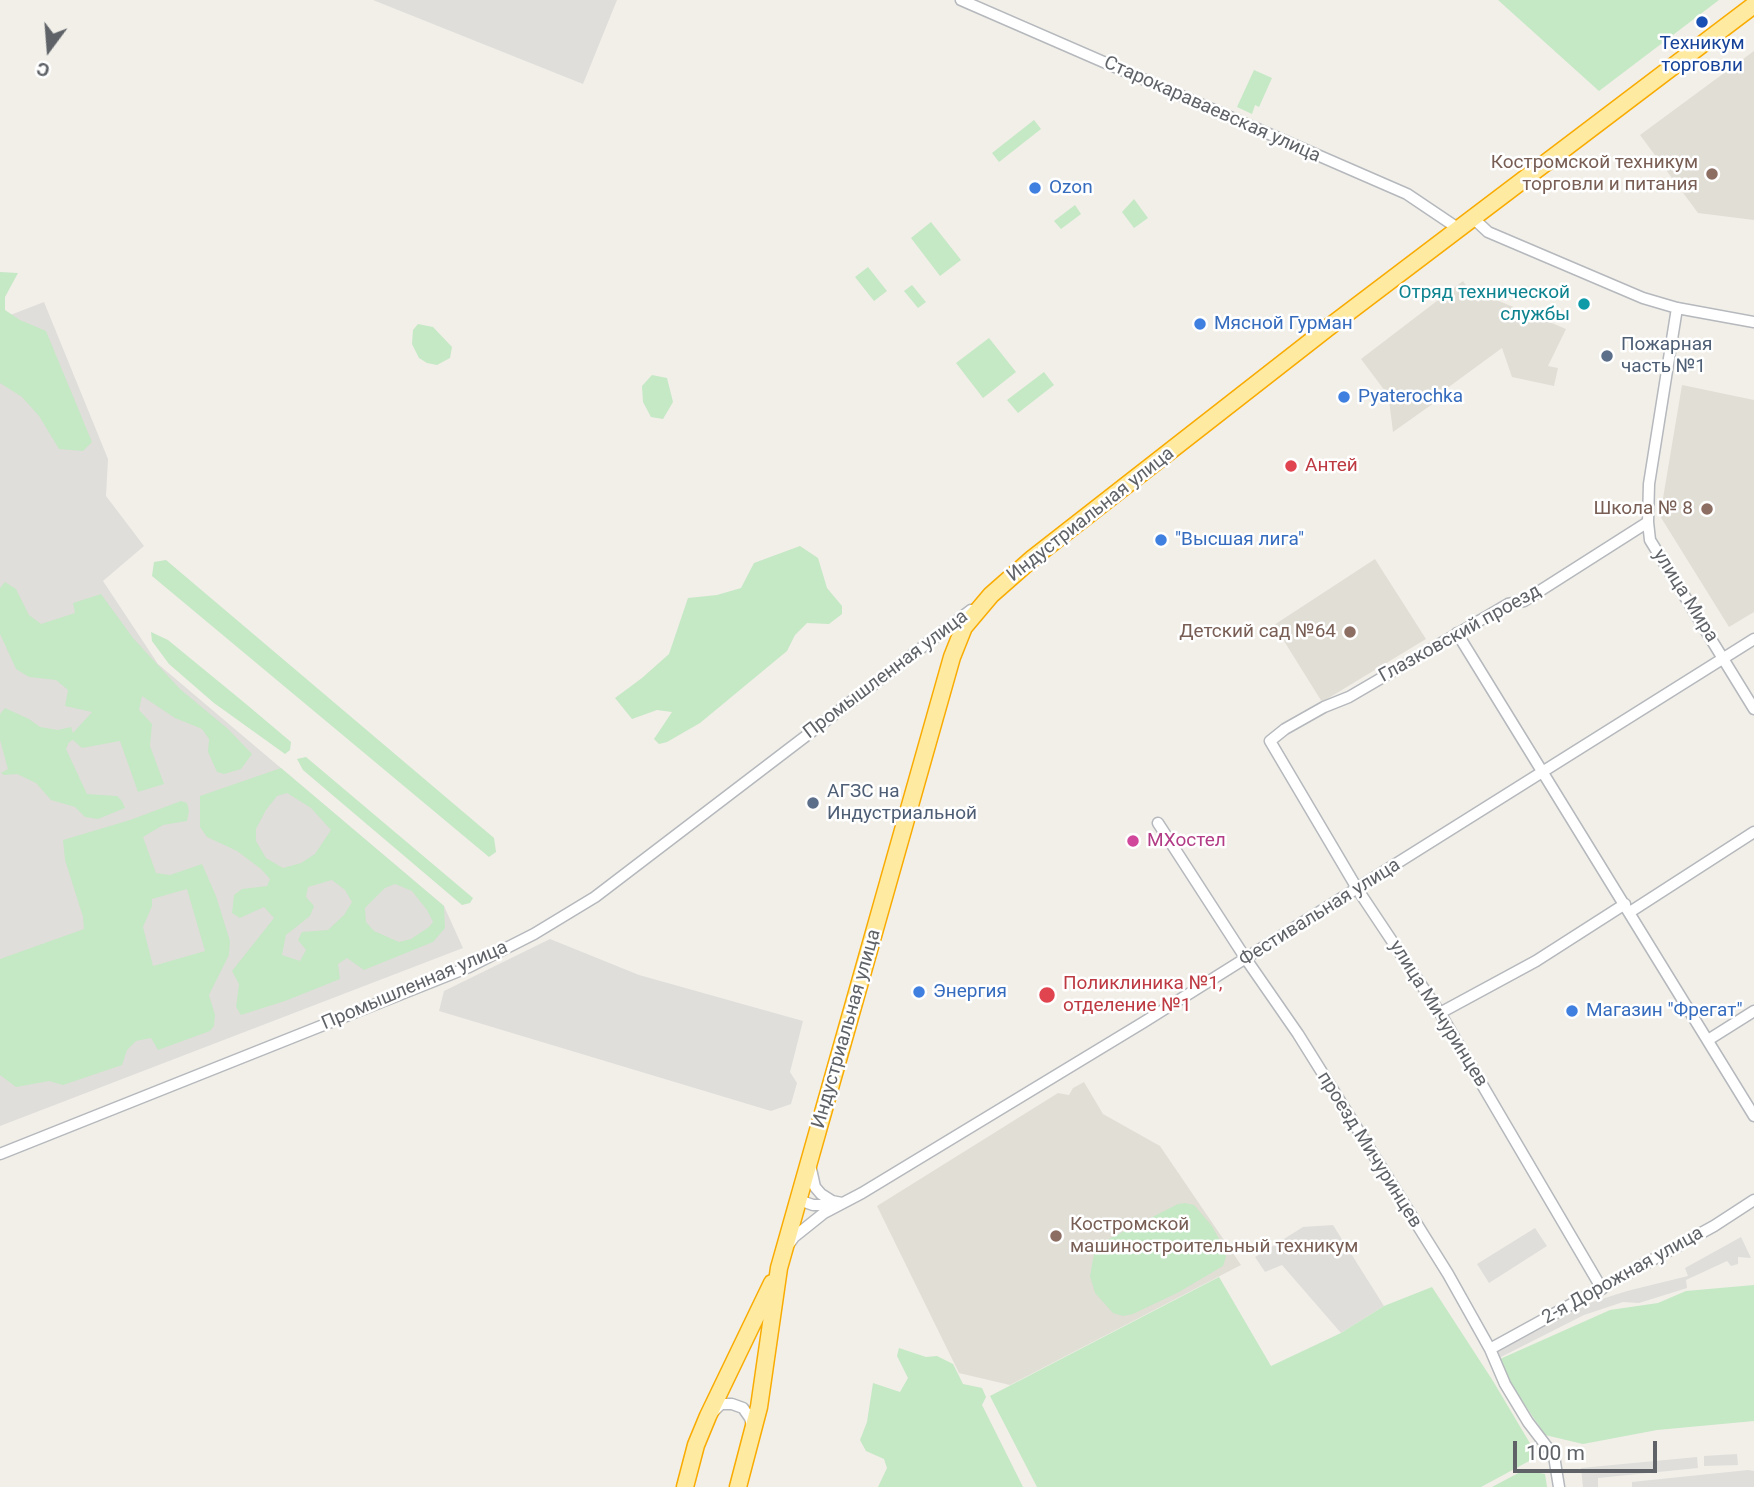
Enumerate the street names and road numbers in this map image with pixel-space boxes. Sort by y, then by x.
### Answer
street label: Старокараваевская улица [1100,52,1324,168]
street label: Индустриальная улица [1003,443,1179,587]
street label: улица Мира [1647,545,1723,647]
street label: Глазковский проезд [1375,580,1545,688]
street label: Промышленная улица [799,606,973,744]
street label: Фестивальная улица [1235,854,1405,972]
street label: Индустриальная улица [808,927,886,1131]
street label: Промышленная улица [319,936,511,1036]
street label: улица Мичуринцев [1384,936,1492,1092]
street label: проезд Мичуринцев [1312,1068,1426,1232]
street label: 2-я Дорожная улица [1538,1222,1708,1330]

